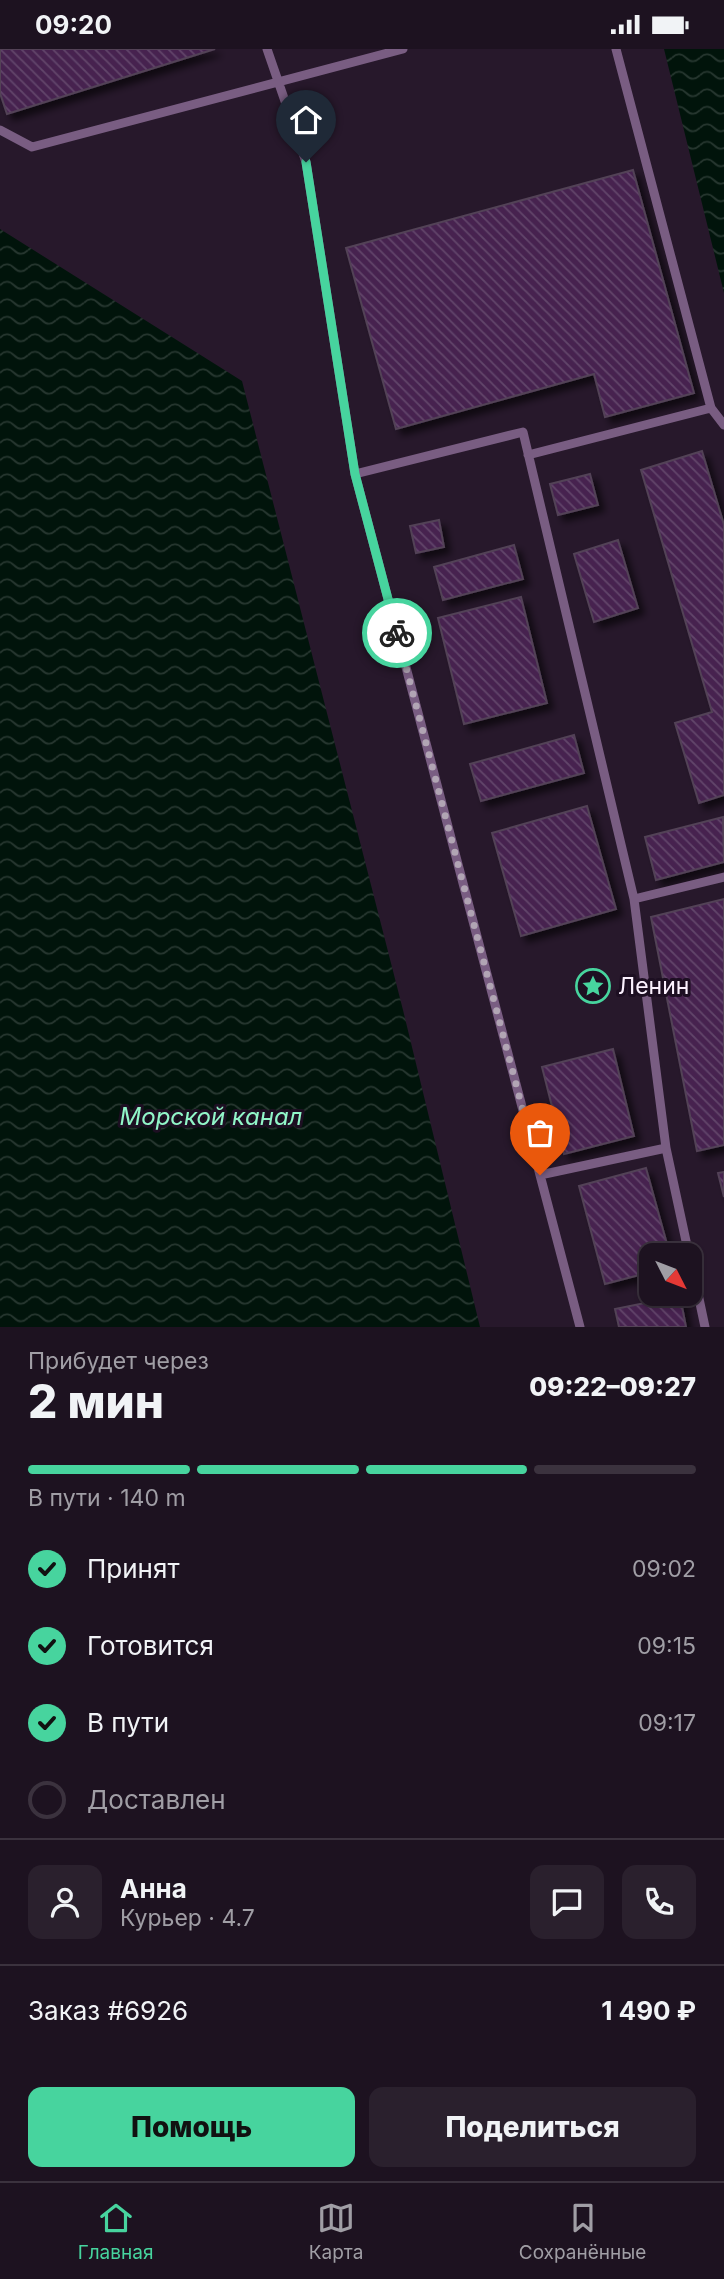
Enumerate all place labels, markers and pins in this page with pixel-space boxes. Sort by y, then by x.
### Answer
pin [276,90,336,162]
place icon: Ленин [574,967,612,1005]
place label: Ленин [618,972,689,1000]
pin [510,1103,570,1175]

